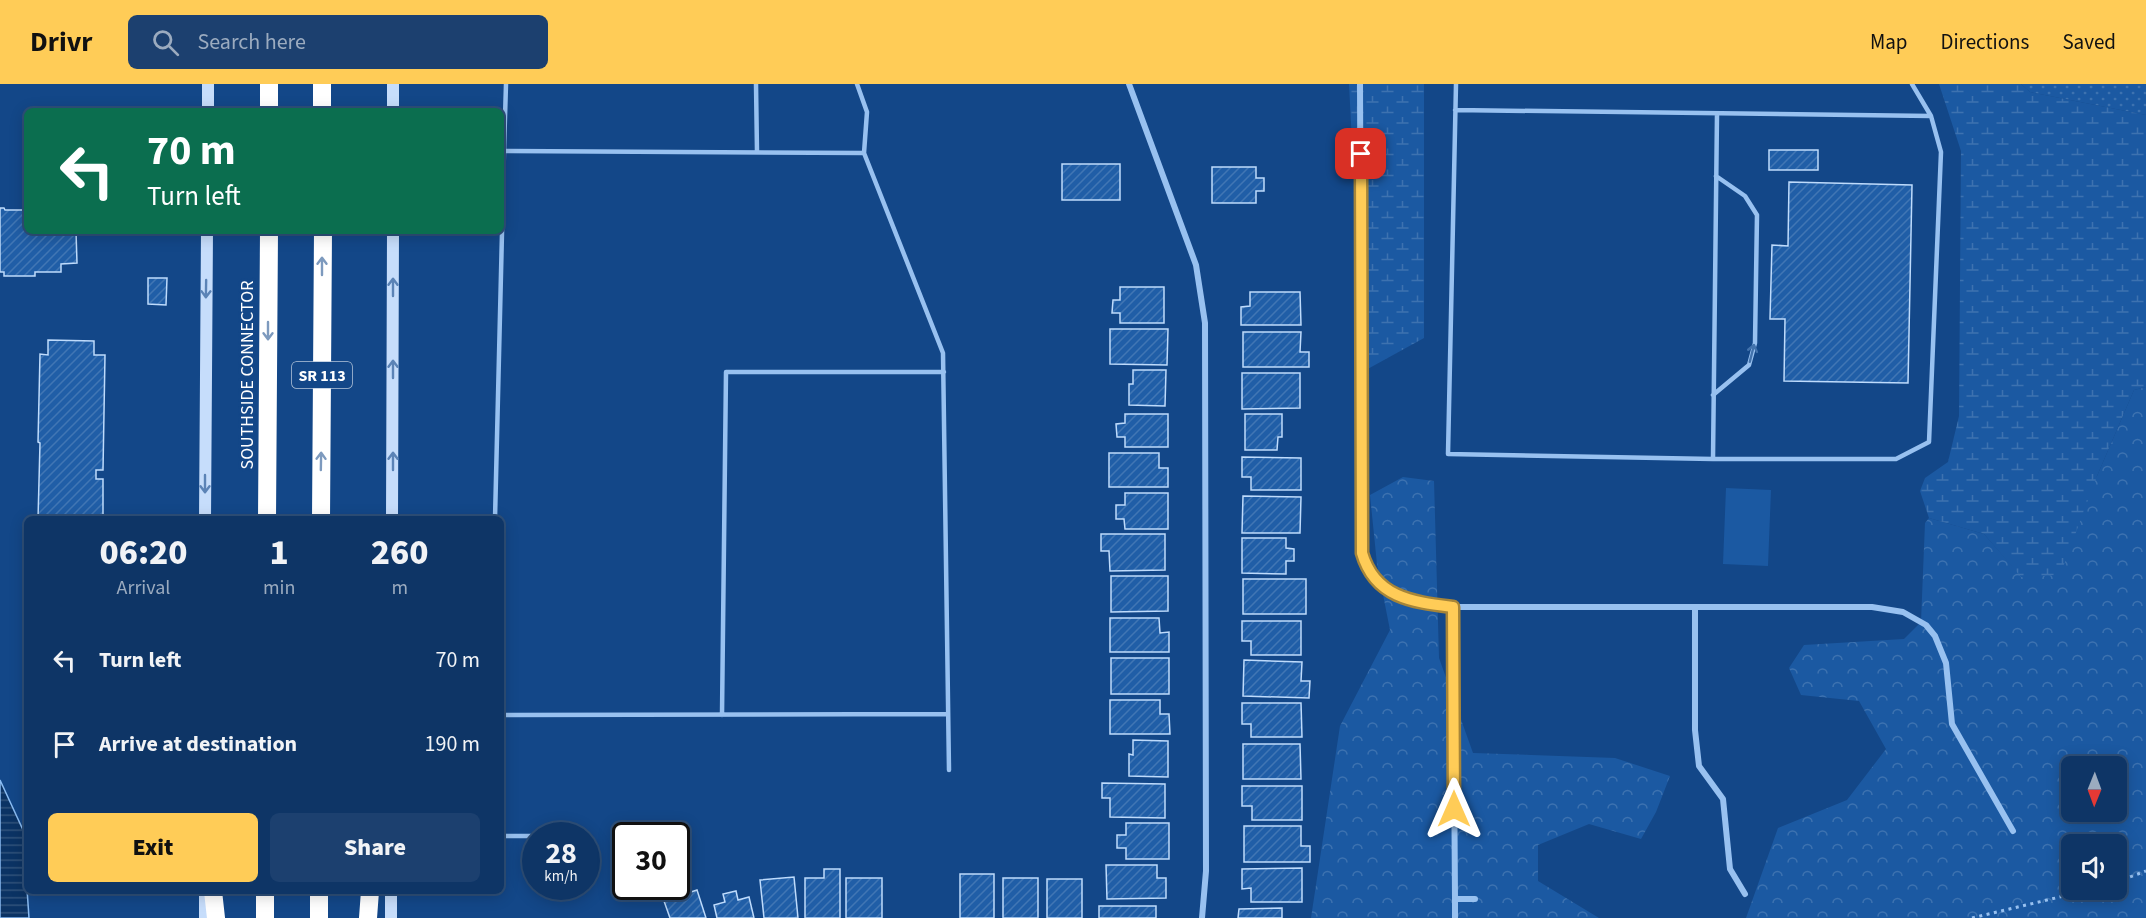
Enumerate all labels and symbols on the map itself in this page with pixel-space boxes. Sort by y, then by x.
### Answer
pin [1335,128,1386,179]
one-way arrow [316,256,328,276]
one-way arrow [387,278,399,298]
one-way arrow [200,279,212,299]
street label: SOUTHSIDE CONNECTOR [235,281,260,469]
one-way arrow [262,321,274,341]
one-way arrow [1747,344,1759,363]
one-way arrow [387,359,399,379]
road number: SR 113 [292,362,352,388]
one-way arrow [315,451,327,471]
one-way arrow [387,451,399,471]
one-way arrow [199,474,211,494]
north arrow [2061,756,2127,822]
position arrow [1422,777,1486,841]
speed limit sign: 30 [612,822,690,900]

